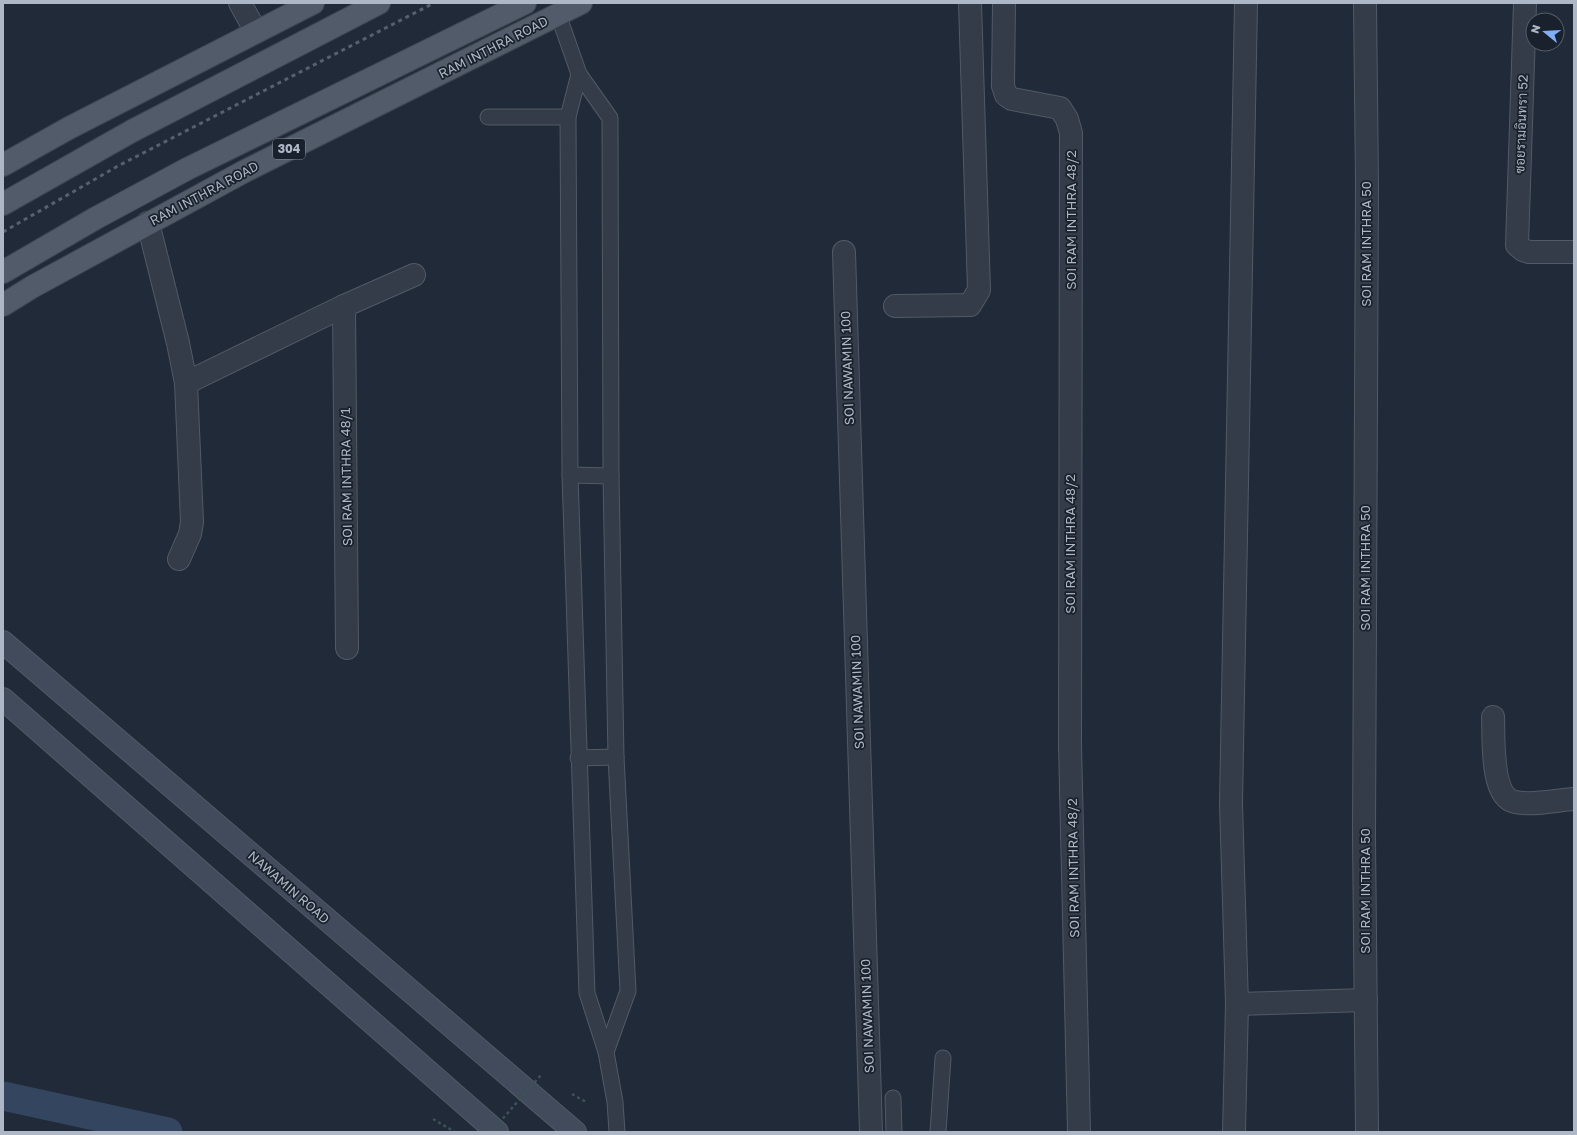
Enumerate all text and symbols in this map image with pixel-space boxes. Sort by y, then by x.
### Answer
street label: RAM INTHRA ROAD [436,12,550,82]
north arrow [1525,12,1565,52]
text: N [1528,23,1542,35]
street label: ซอยรามอินทรา 52 [1511,74,1531,174]
road number: 304 [273,139,305,159]
street label: SOI RAM INTHRA 48/2 [1063,150,1079,290]
street label: RAM INTHRA ROAD [147,158,261,228]
street label: SOI RAM INTHRA 50 [1358,181,1374,307]
street label: SOI NAWAMIN 100 [837,311,857,425]
street label: SOI RAM INTHRA 48/1 [337,408,355,546]
street label: SOI RAM INTHRA 48/2 [1062,474,1078,614]
street label: SOI RAM INTHRA 50 [1357,505,1373,631]
street label: SOI NAWAMIN 100 [847,635,867,749]
street label: SOI RAM INTHRA 48/2 [1064,798,1082,938]
street label: SOI RAM INTHRA 50 [1357,828,1373,954]
street label: NAWAMIN ROAD [245,847,333,927]
street label: SOI NAWAMIN 100 [857,959,877,1073]

